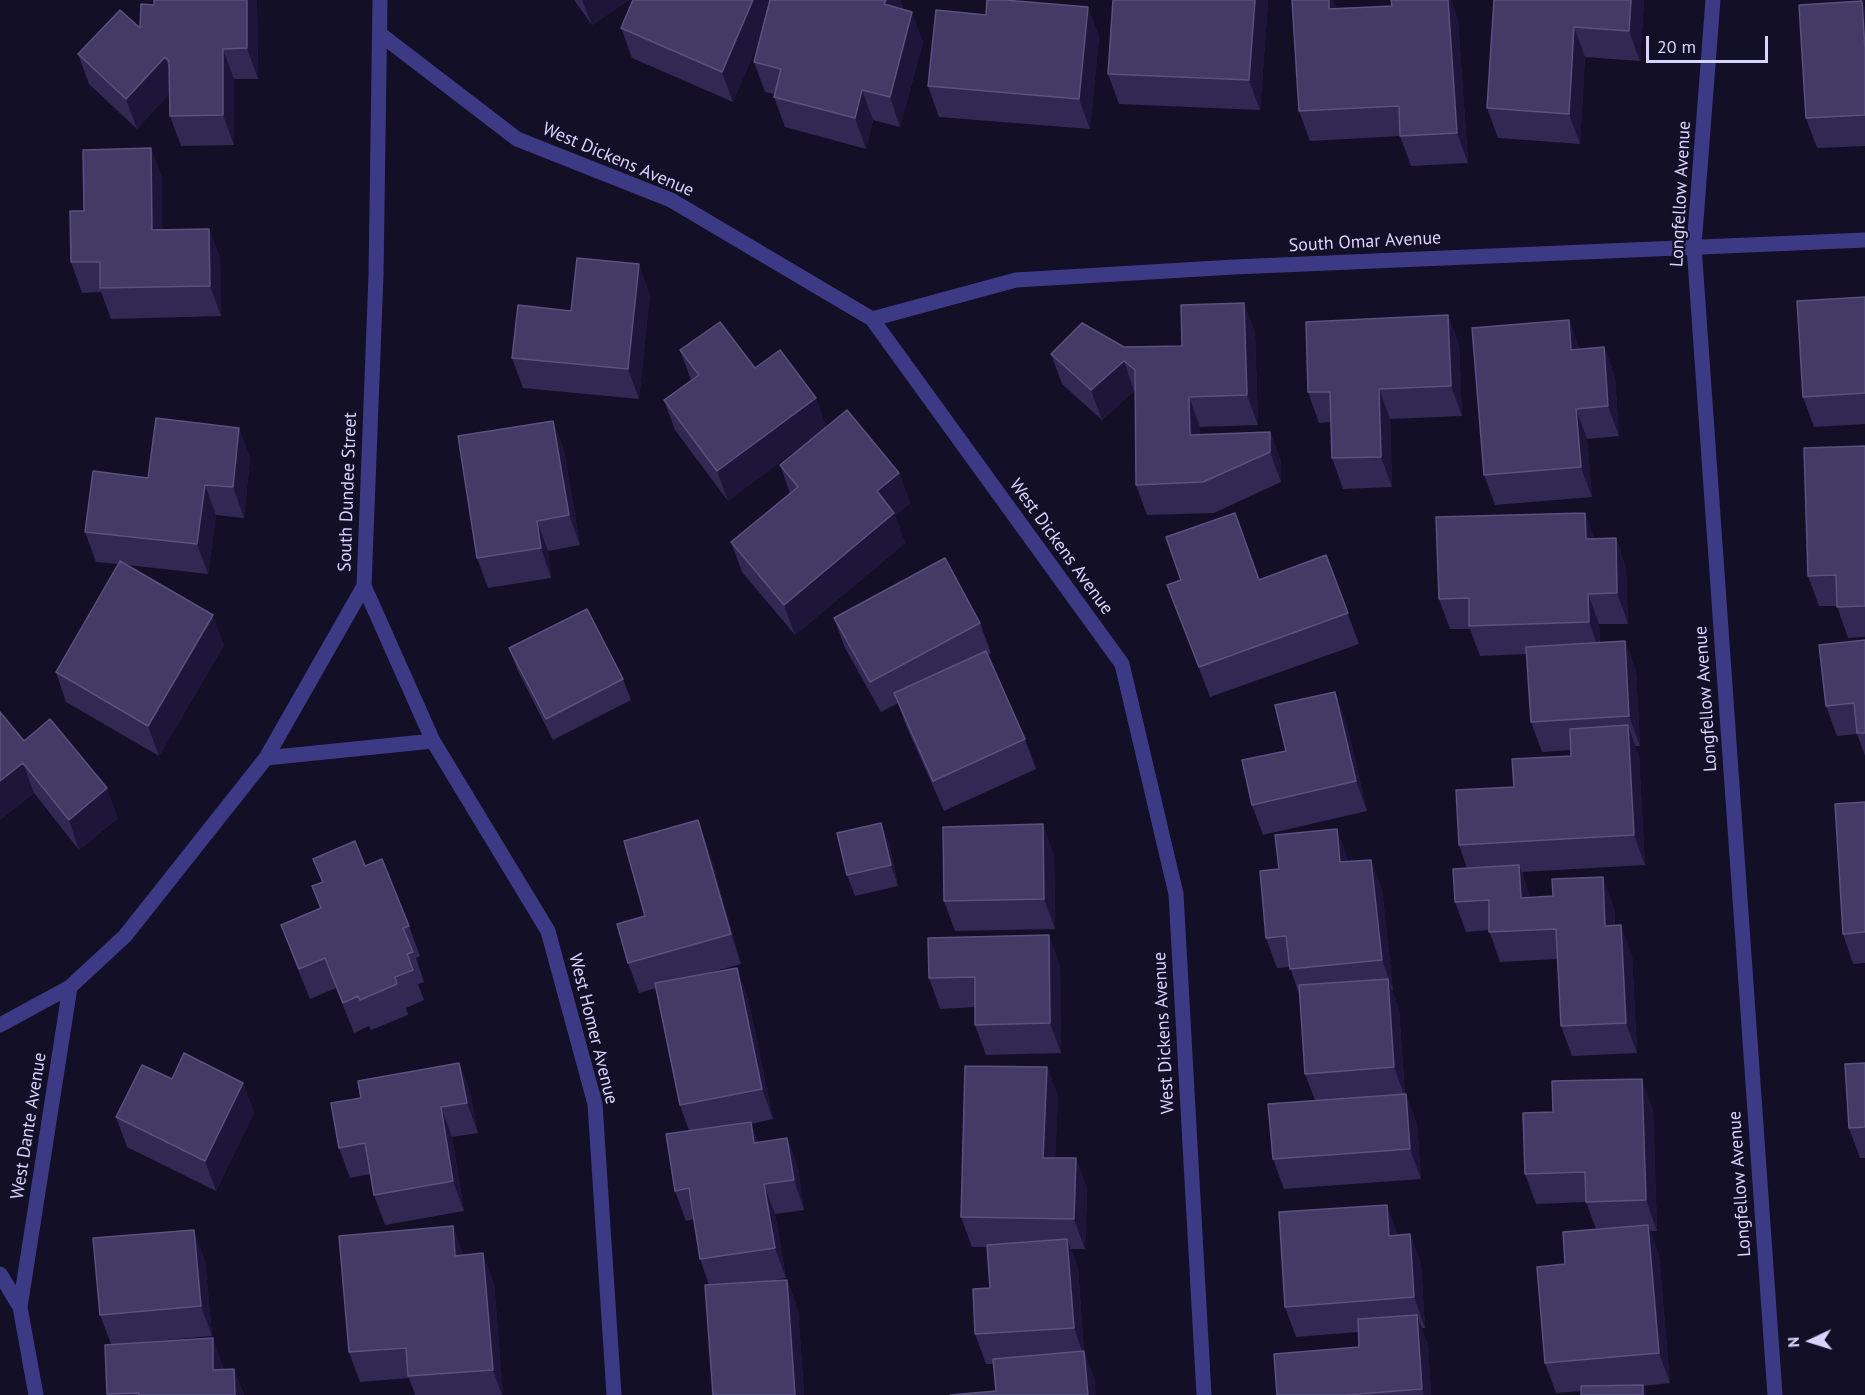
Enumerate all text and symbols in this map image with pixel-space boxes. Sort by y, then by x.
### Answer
scale bar [1649,24,1770,62]
text: 20 m [1657,35,1696,58]
street label: West Dickens Avenue [539,118,697,202]
street label: Longfellow Avenue [1666,120,1696,268]
street label: South Omar Avenue [1288,227,1442,257]
street label: South Dundee Street [334,412,362,572]
street label: West Dickens Avenue [1005,475,1117,619]
street label: Longfellow Avenue [1690,625,1722,773]
street label: West Homer Avenue [564,951,622,1107]
street label: West Dickens Avenue [1149,951,1179,1115]
street label: West Dante Avenue [7,1051,51,1201]
street label: Longfellow Avenue [1724,1110,1756,1258]
north arrow [1781,1311,1841,1371]
text: N [1783,1336,1803,1348]

